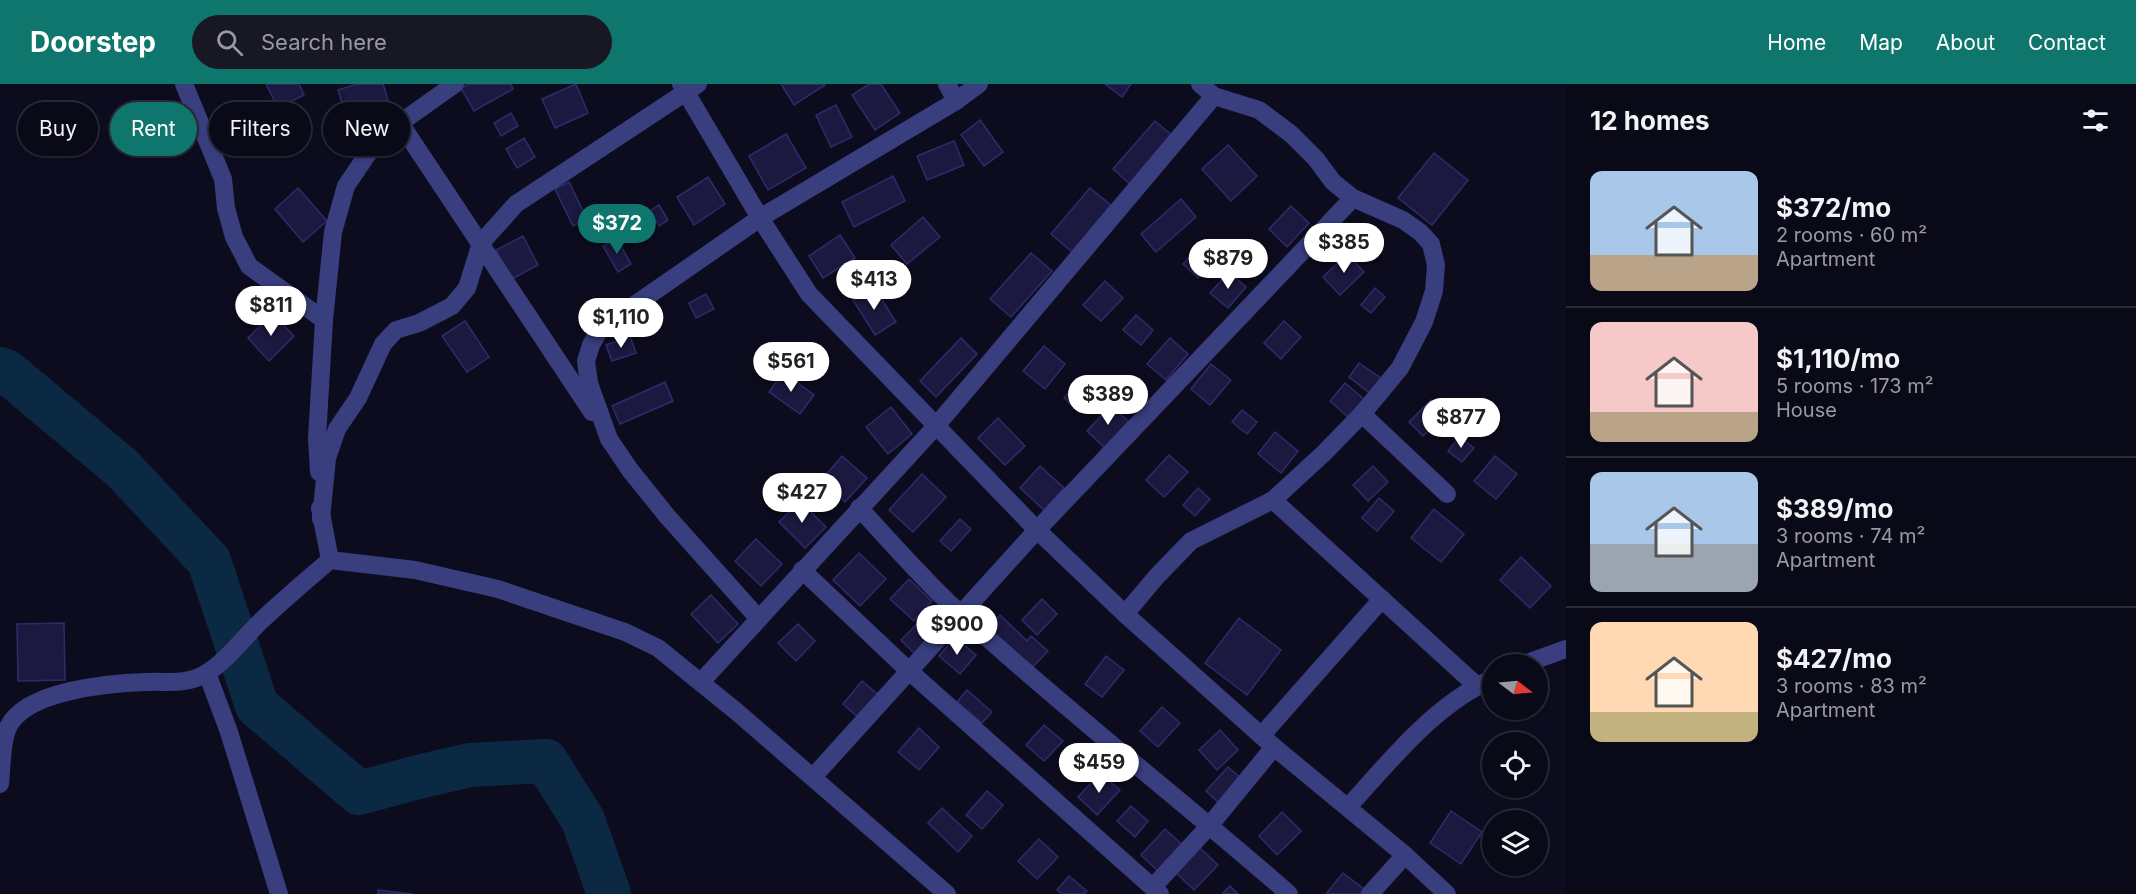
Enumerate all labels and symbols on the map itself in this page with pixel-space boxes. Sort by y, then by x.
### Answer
pin: $372 [581,204,653,255]
pin: $385 [1308,223,1380,274]
pin: $879 [1192,239,1264,290]
pin: $413 [838,260,910,311]
pin: $811 [235,286,307,337]
pin: $1,110 [572,298,670,349]
pin: $561 [755,342,827,393]
pin: $389 [1072,375,1144,426]
pin: $877 [1425,398,1497,449]
pin: $427 [766,473,838,524]
pin: $900 [921,605,993,656]
north arrow [1482,654,1548,720]
pin: $459 [1063,743,1135,794]

